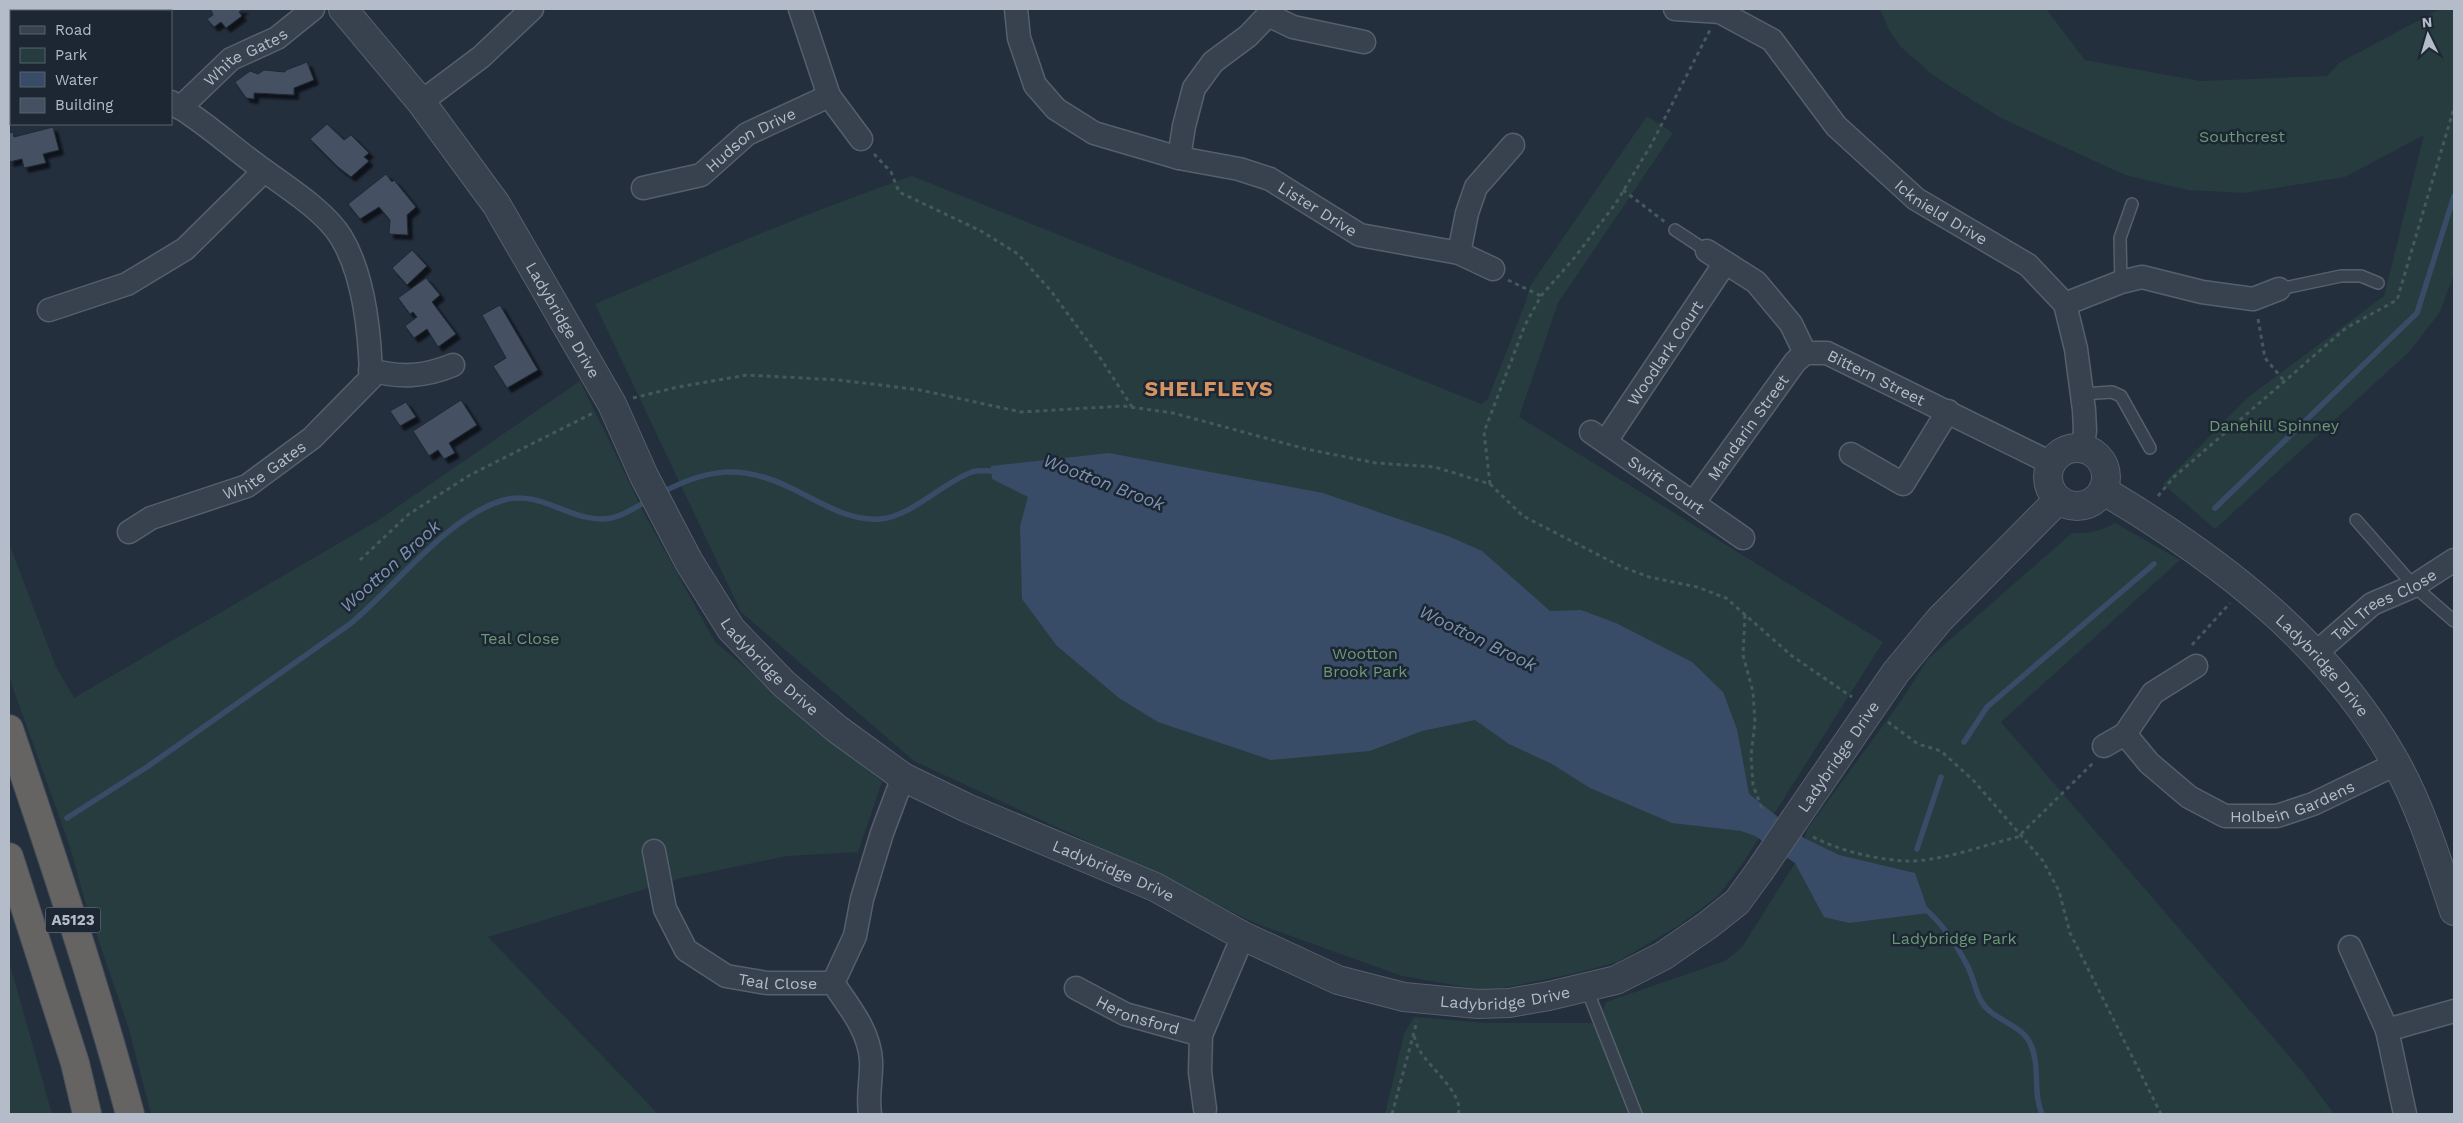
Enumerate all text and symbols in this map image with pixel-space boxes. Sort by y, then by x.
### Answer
legend [10,10,172,125]
north arrow [2403,10,2453,60]
text: N [2421,14,2433,30]
text: Road [55,21,92,39]
street label: White Gates [199,24,291,90]
text: Park [55,46,88,64]
text: Water [55,71,98,89]
text: Building [55,96,113,114]
street label: Hudson Drive [702,103,798,176]
park label: Southcrest [2199,127,2285,146]
street label: Icknield Drive [1891,175,1991,249]
street label: Lister Drive [1275,177,1361,240]
street label: Ladybridge Drive [522,259,604,381]
street label: Woodlark Court [1623,297,1707,409]
street label: Bittern Street [1825,345,1929,409]
street label: Mandarin Street [1703,370,1793,484]
district label: SHELFLEYS [1144,376,1274,401]
park label: Danehill Spinney [2209,416,2340,435]
street label: White Gates [220,436,309,503]
water label: Wootton Brook [1041,449,1169,515]
street label: Swift Court [1625,451,1709,518]
water label: Wootton Brook [335,515,445,617]
street label: Tall Trees Close [2327,565,2440,645]
water label: Wootton Brook [1416,601,1541,676]
street label: Ladybridge Drive [2272,610,2373,720]
street label: Ladybridge Drive [717,614,823,719]
park label: Teal Close [480,629,560,648]
park label: Wootton Brook Park [1323,644,1407,681]
street label: Ladybridge Drive [1793,697,1883,816]
street label: Holbein Gardens [2230,776,2357,826]
street label: Ladybridge Drive [1050,836,1178,905]
road number: A5123 [46,908,100,932]
park label: Ladybridge Park [1891,929,2017,948]
street label: Teal Close [737,969,817,993]
street label: Ladybridge Drive [1439,982,1572,1014]
street label: Heronsford [1093,991,1182,1038]

